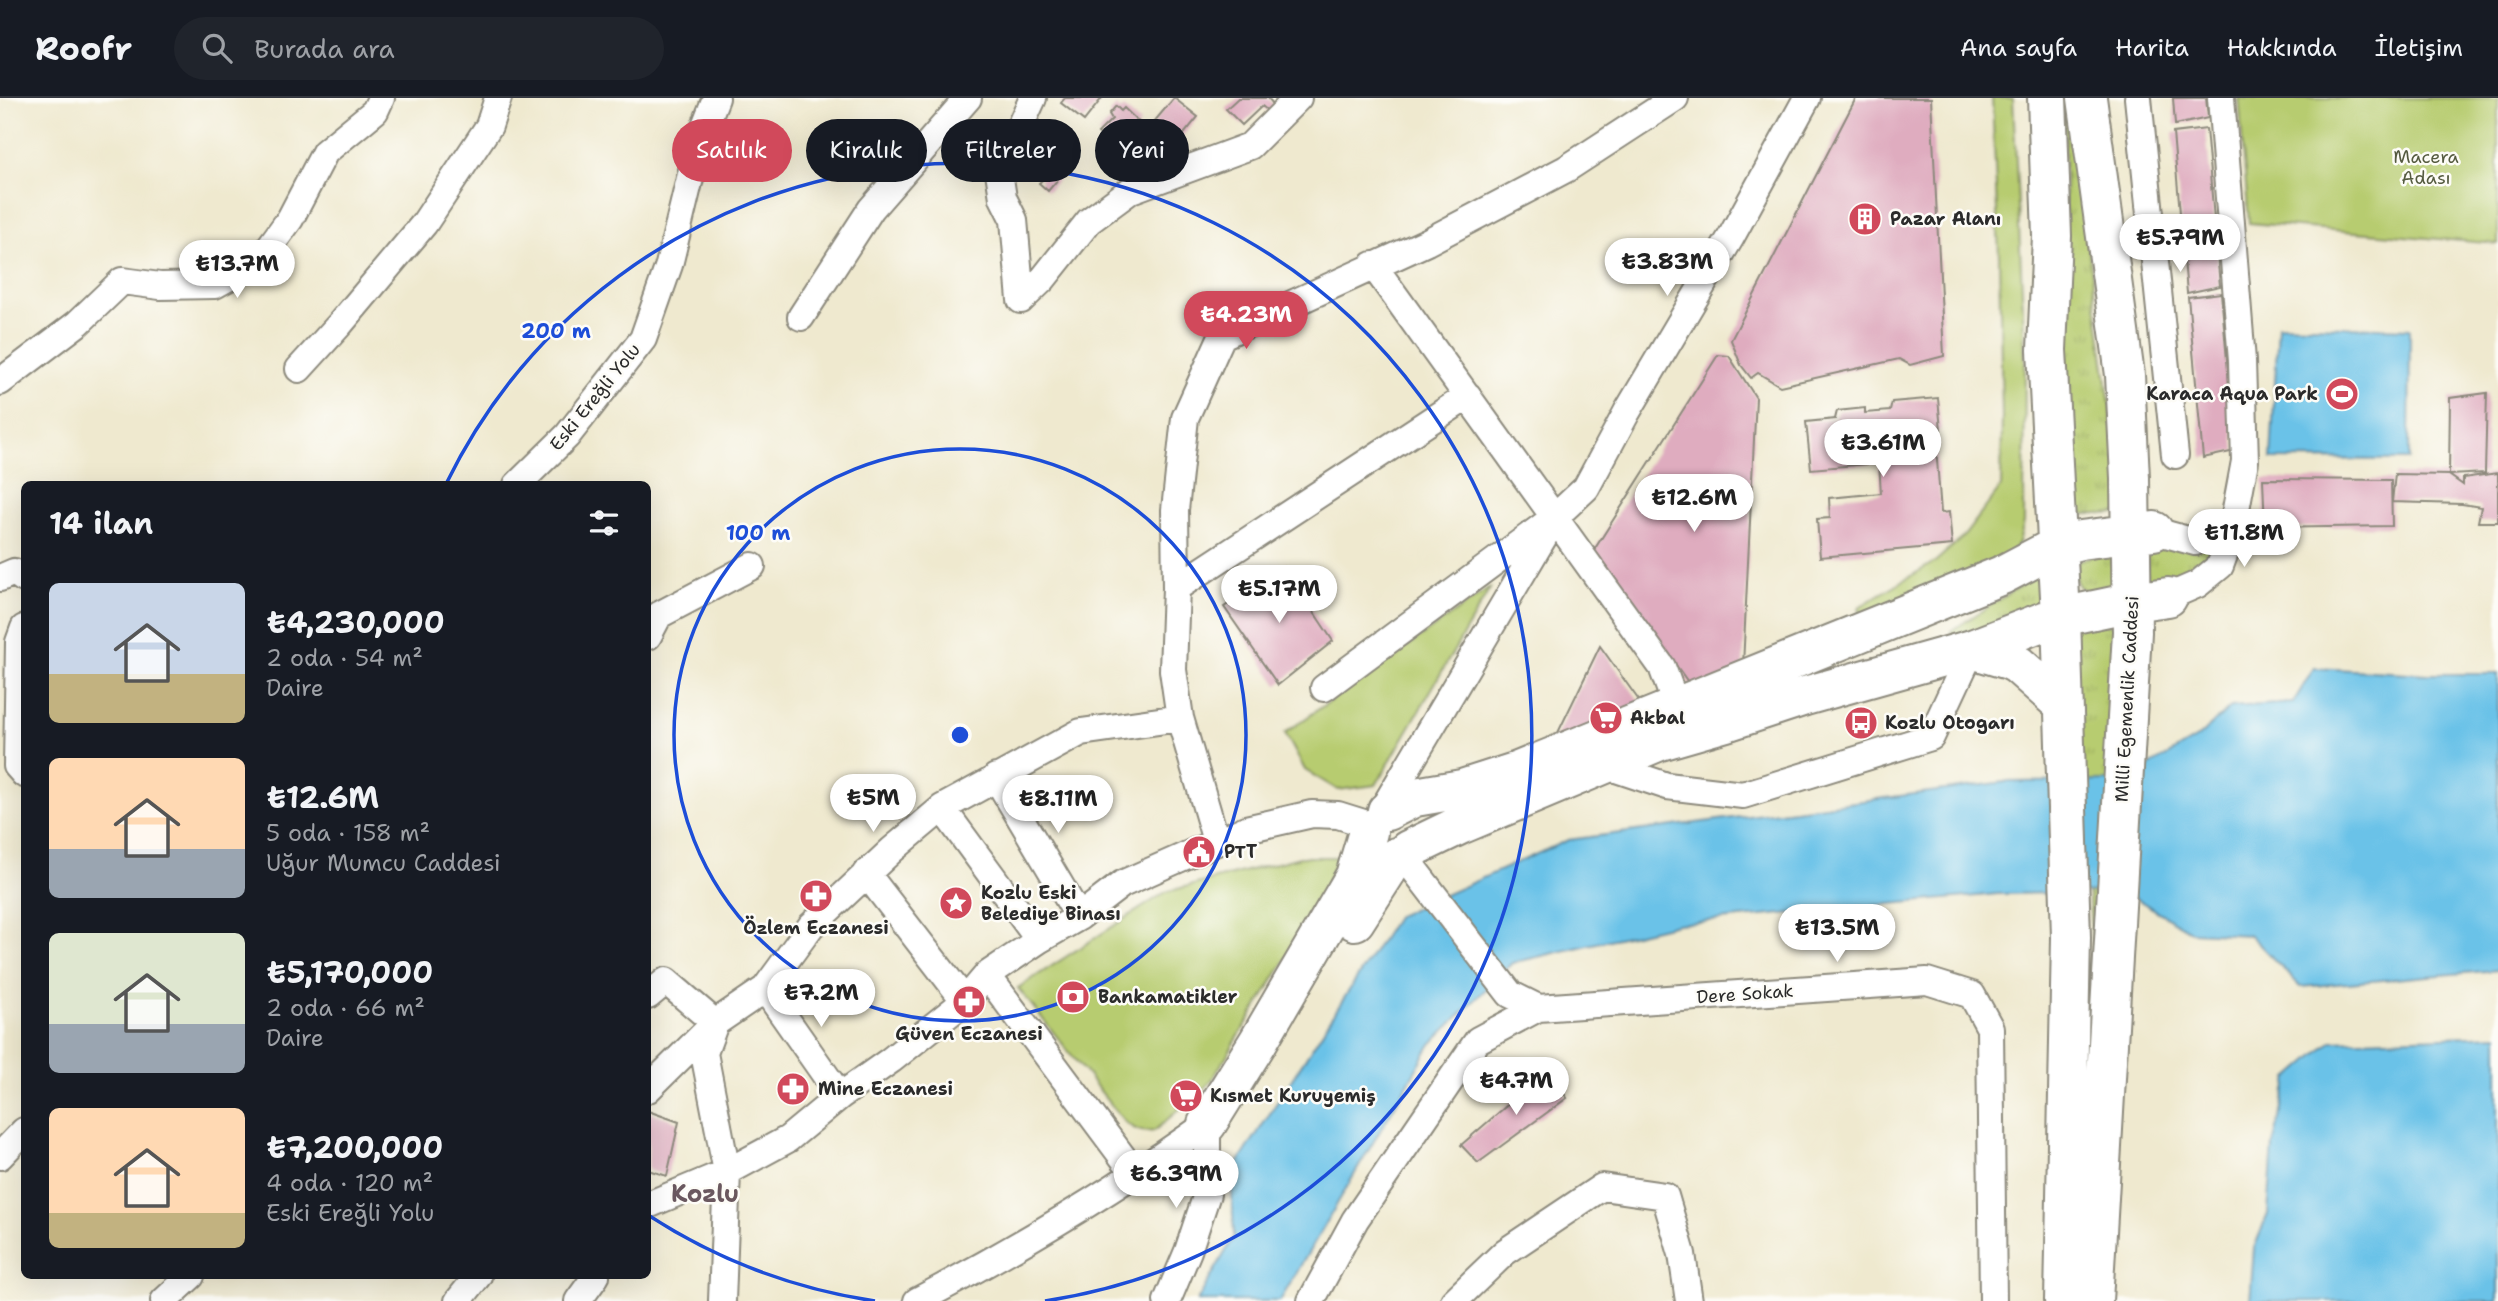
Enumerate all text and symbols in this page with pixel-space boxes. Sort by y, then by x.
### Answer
search box [174,17,664,80]
text: Roofr [35,26,132,71]
icon: search [198,29,236,67]
text: Burada ara [254,31,395,66]
text: Ana sayfa [1960,32,2077,64]
text: Harita [2115,32,2189,64]
text: Hakkında [2227,32,2337,64]
text: İletişim [2375,32,2463,64]
chip: Satılık [672,119,792,182]
chip: Kiralık [806,119,927,182]
chip: Filtreler [941,119,1081,182]
chip: Yeni [1095,119,1189,182]
park label: Macera Adası [2393,145,2459,190]
building icon: Pazar Alanı [1846,200,1884,238]
place label: Pazar Alanı [1890,207,2001,231]
pin: ₺5.79M [2123,214,2237,274]
text: ₺5.79M [2135,222,2225,252]
pin: ₺3.83M [1610,238,1724,298]
pin: ₺13.7M [180,240,294,300]
text: ₺3.83M [1621,246,1713,276]
text: ₺13.7M [195,248,279,278]
pin: ₺4.23M [1189,292,1303,351]
text: ₺4.23M [1200,299,1292,329]
text: 200 m [521,317,591,345]
street label: Eski Ereğli Yolu [544,338,646,456]
sports icon: Karaca Aqua Park [2323,375,2361,413]
place label: Karaca Aqua Park [2146,382,2318,406]
pin: ₺3.61M [1826,420,1940,479]
text: ₺3.61M [1840,427,1926,457]
pin: ₺12.6M [1637,474,1751,534]
text: ₺12.6M [1651,482,1737,512]
text: 14 ilan [49,503,153,544]
icon: filters [585,504,623,542]
pin: ₺11.8M [2187,510,2301,569]
text: ₺11.8M [2204,517,2284,547]
text: 100 m [726,519,790,547]
pin: ₺5.17M [1222,566,1336,625]
text: ₺5.17M [1237,573,1321,603]
street label: Milli Egemenlik Caddesi [2110,595,2144,803]
text: ₺4,230,000 [266,602,445,643]
icon: home [105,611,189,695]
text: 2 oda · 54 m² [266,643,423,673]
text: Daire [266,673,324,703]
supermarket icon: Akbal [1587,699,1625,737]
bus stop icon: Kozlu Otogarı [1842,704,1880,742]
place label: Akbal [1630,706,1685,730]
place label: Kozlu Otogarı [1885,711,2015,735]
centre of rings [948,723,972,747]
pin: ₺5M [839,774,907,834]
pin: ₺8.11M [1001,776,1115,835]
text: ₺12.6M [266,777,379,818]
text: ₺5M [846,782,900,812]
text: ₺8.11M [1018,783,1098,813]
icon: home [105,786,189,870]
text: 5 oda · 158 m² [266,818,430,848]
public building icon: PTT [1180,833,1218,871]
place label: PTT [1224,840,1257,864]
text: Uğur Mumcu Caddesi [266,848,501,878]
pharmacy icon: Özlem Eczanesi [797,877,835,915]
place label: Kozlu Eski Belediye Binası [981,881,1121,926]
place icon: Kozlu Eski Belediye Binası [937,884,975,922]
pin: ₺13.5M [1780,904,1894,964]
text: ₺13.5M [1794,912,1880,942]
place label: Özlem Eczanesi [743,915,889,940]
text: ₺5,170,000 [266,952,433,993]
icon: home [105,961,189,1045]
pin: ₺7.2M [772,970,870,1029]
text: ₺7.2M [783,977,859,1007]
bank icon: Bankamatikler [1054,978,1092,1016]
street label: Dere Sokak [1696,979,1794,1009]
pharmacy icon: Güven Eczanesi [950,983,988,1021]
place label: Bankamatikler [1098,985,1238,1009]
text: 2 oda · 66 m² [266,993,425,1023]
place label: Güven Eczanesi [895,1022,1043,1046]
text: Daire [266,1023,324,1053]
pin: ₺4.7M [1467,1058,1565,1117]
text: ₺4.7M [1479,1065,1553,1095]
pharmacy icon: Mine Eczanesi [774,1070,812,1108]
place label: Mine Eczanesi [818,1077,953,1101]
supermarket icon: Kısmet Kuruyemiş [1167,1077,1205,1115]
place label: Kısmet Kuruyemiş [1210,1084,1376,1108]
text: ₺7,200,000 [266,1127,443,1168]
icon: home [105,1136,189,1220]
pin: ₺6.39M [1119,1150,1233,1210]
text: ₺6.39M [1130,1158,1222,1188]
text: 4 oda · 120 m² [266,1168,433,1198]
district label: Kozlu [671,1178,739,1210]
text: Eski Ereğli Yolu [266,1198,434,1228]

